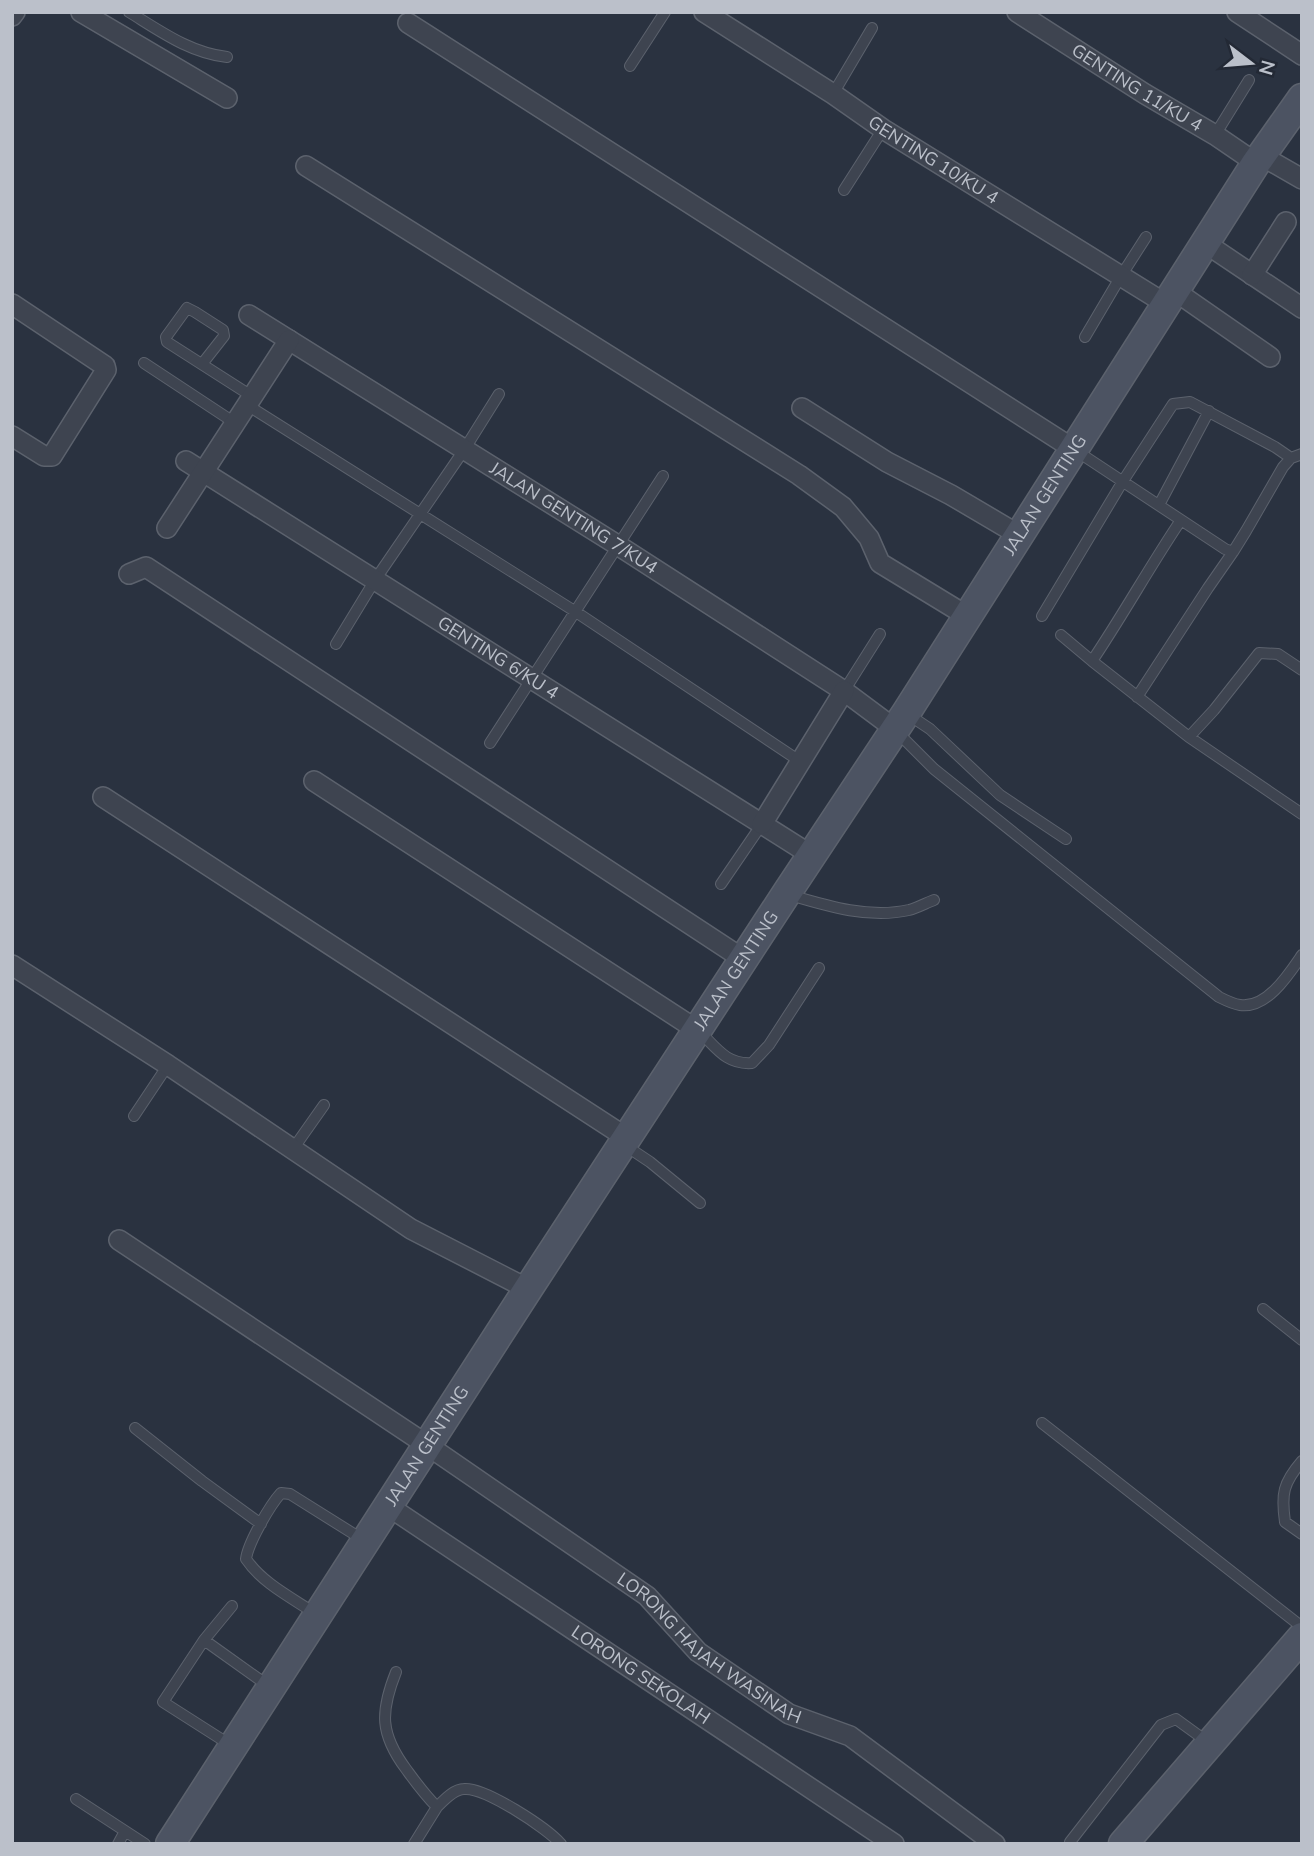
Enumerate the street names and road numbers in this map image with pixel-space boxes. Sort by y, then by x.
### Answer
street label: GENTING 11/KU 4 [1067,38,1207,137]
street label: GENTING 10/KU 4 [863,110,1003,210]
street label: JALAN GENTING [997,430,1092,560]
street label: JALAN GENTING 7/KU4 [484,456,662,580]
street label: GENTING 6/KU 4 [433,611,563,705]
street label: JALAN GENTING [688,906,784,1036]
street label: JALAN GENTING [379,1381,474,1511]
street label: LORONG HAJAH WASINAH [612,1567,805,1729]
street label: LORONG SEKOLAH [567,1620,715,1730]

